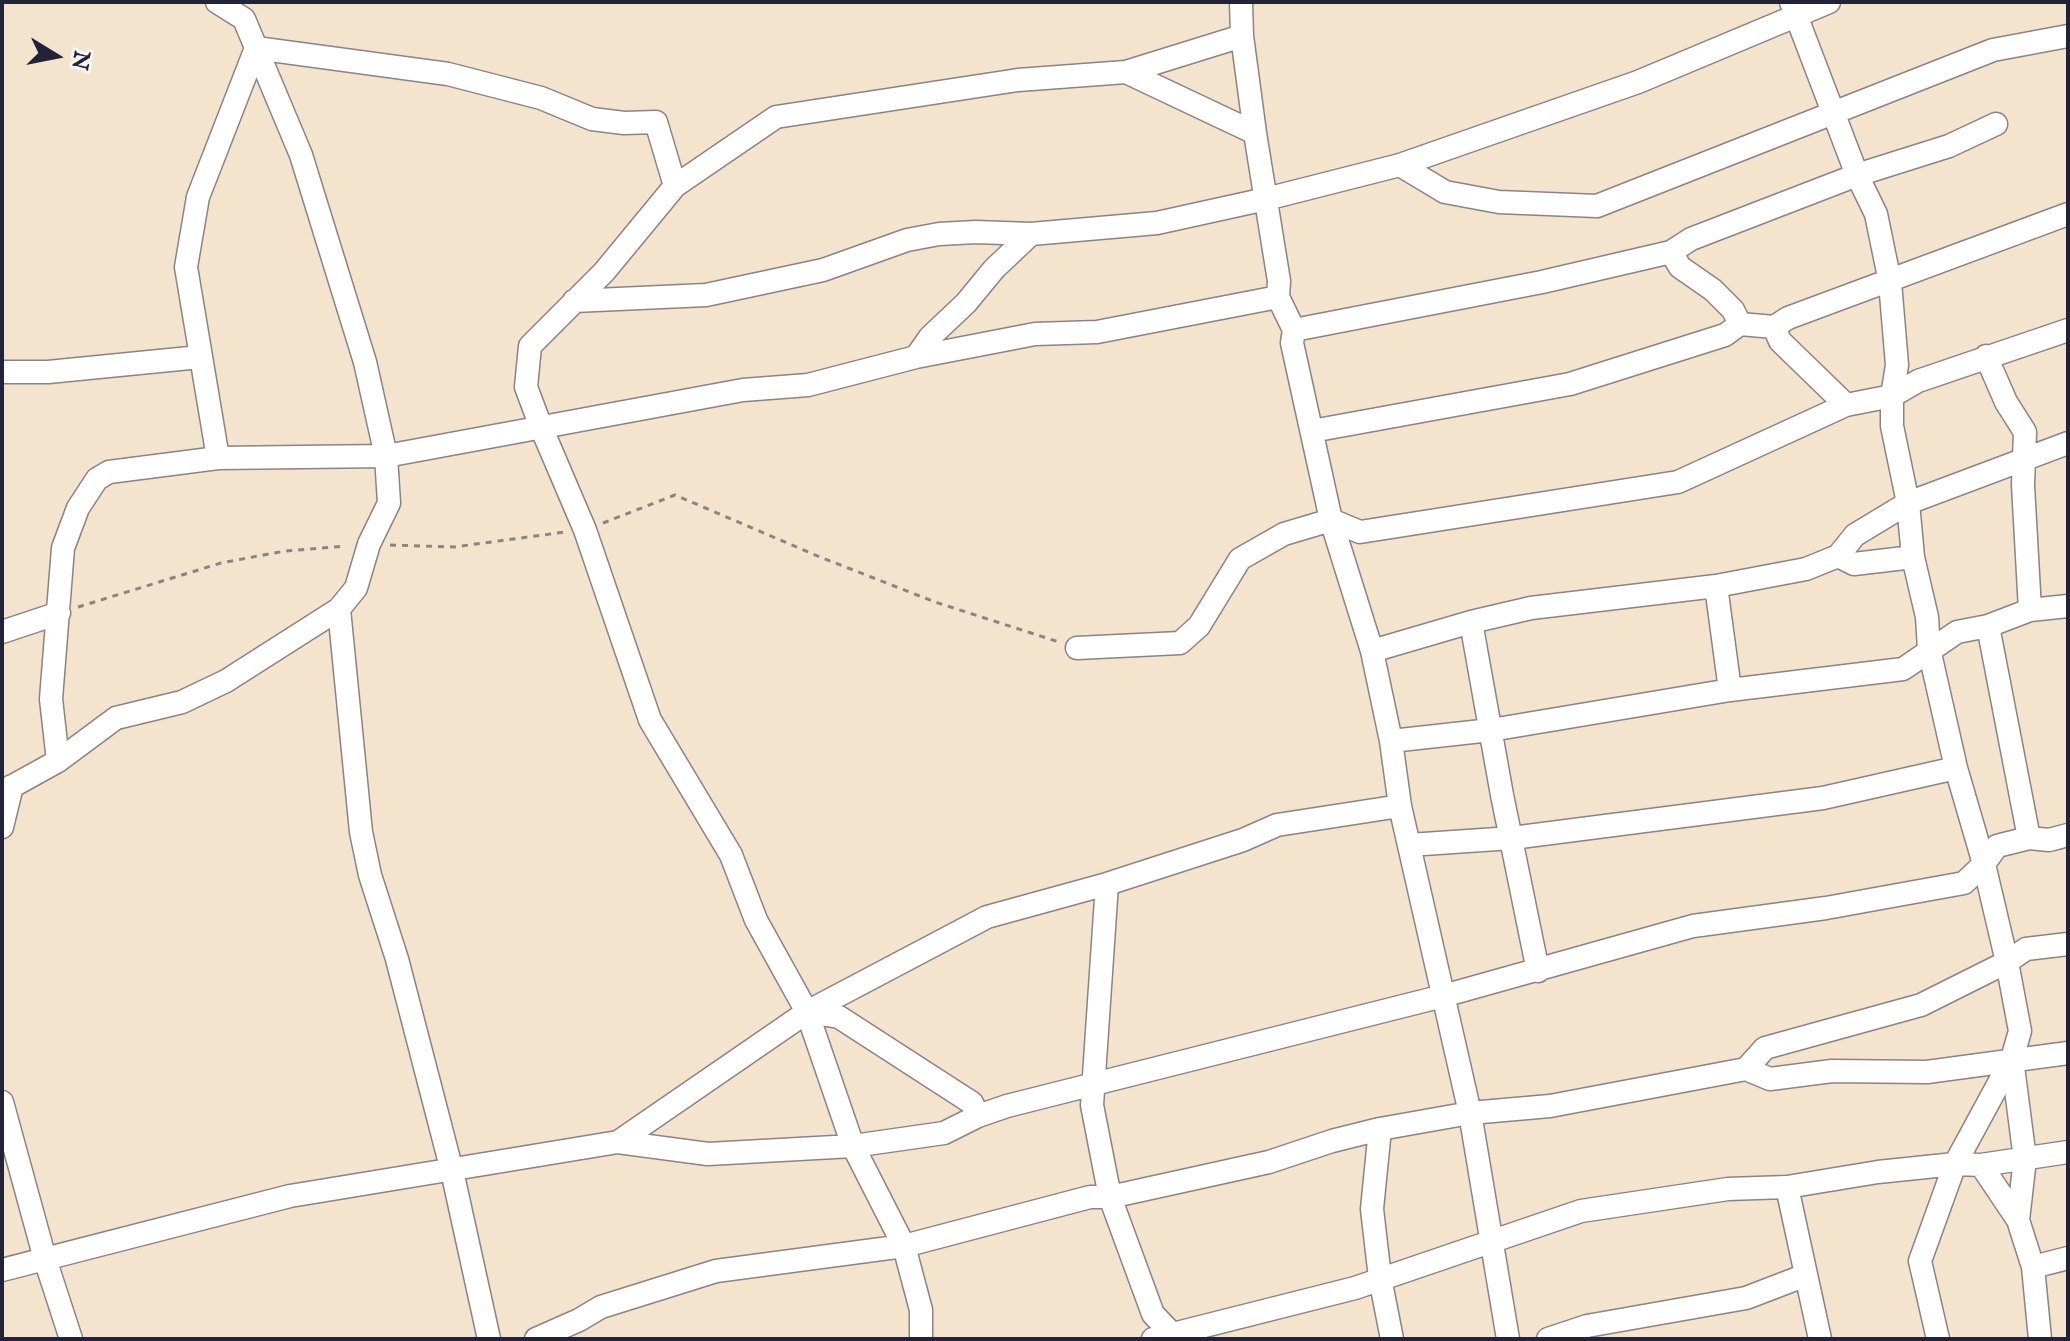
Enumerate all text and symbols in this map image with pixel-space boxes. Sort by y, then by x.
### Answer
north arrow [16,16,96,96]
text: N [64,48,95,72]

